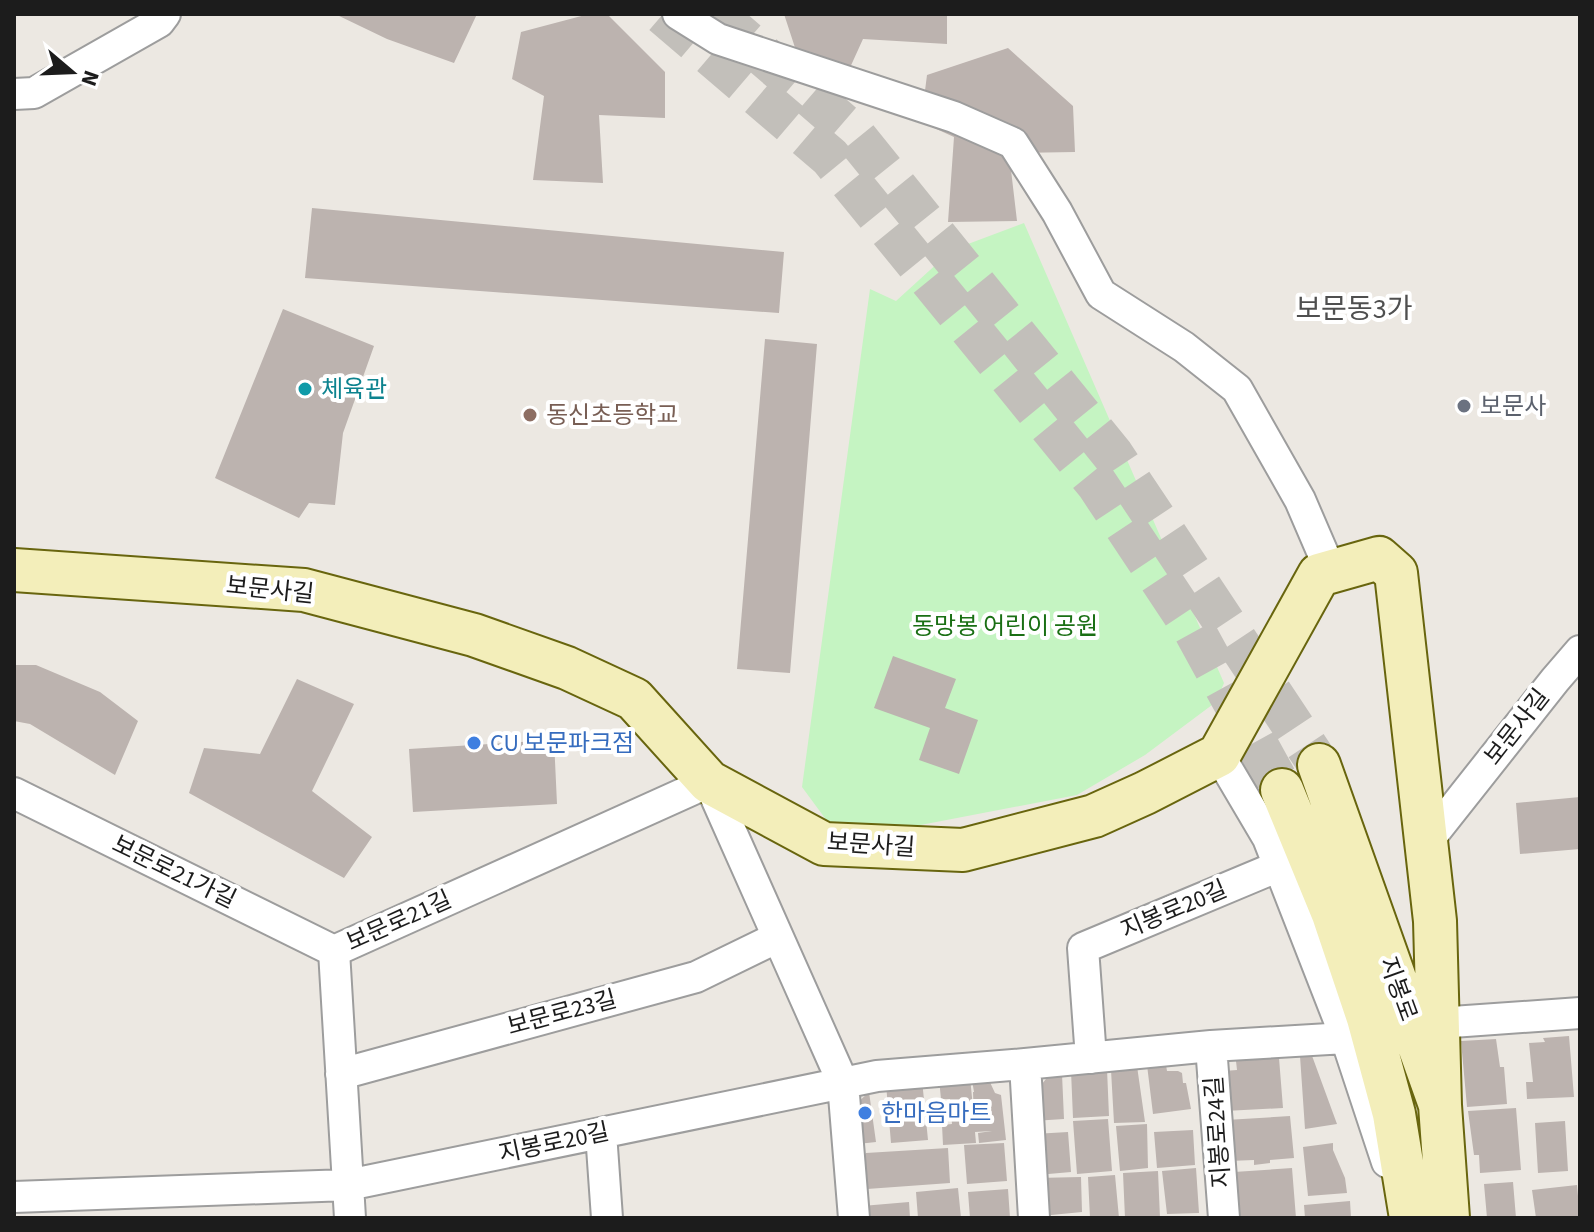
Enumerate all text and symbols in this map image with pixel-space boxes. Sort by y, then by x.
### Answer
north arrow [32,32,112,112]
text: N [72,66,107,90]
district label: 보문동3가 [1296,289,1412,329]
place label: 체육관 [321,372,387,407]
marker: 체육관 [296,380,314,398]
place label: 보문사 [1480,389,1546,424]
marker: 보문사 [1455,397,1473,415]
place label: 동신초등학교 [546,398,678,433]
marker: 동신초등학교 [521,406,539,424]
street label: 보문사길 [224,568,316,612]
park label: 동망봉 어린이 공원 [912,609,1098,644]
street label: 보문사길 [1476,681,1558,773]
place label: CU 보문파크점 [490,726,634,761]
marker: CU 보문파크점 [465,734,483,752]
street label: 보문사길 [826,824,916,866]
street label: 보문로21가길 [106,827,242,917]
street label: 지봉로20길 [1116,872,1232,948]
street label: 보문로21길 [341,882,457,960]
street label: 지봉로 [1370,952,1426,1026]
street label: 보문로23길 [503,982,621,1044]
street label: 지봉로24길 [1197,1075,1239,1189]
place label: 한마음마트 [881,1096,991,1131]
marker: 한마음마트 [856,1104,874,1122]
street label: 지봉로20길 [495,1114,613,1172]

